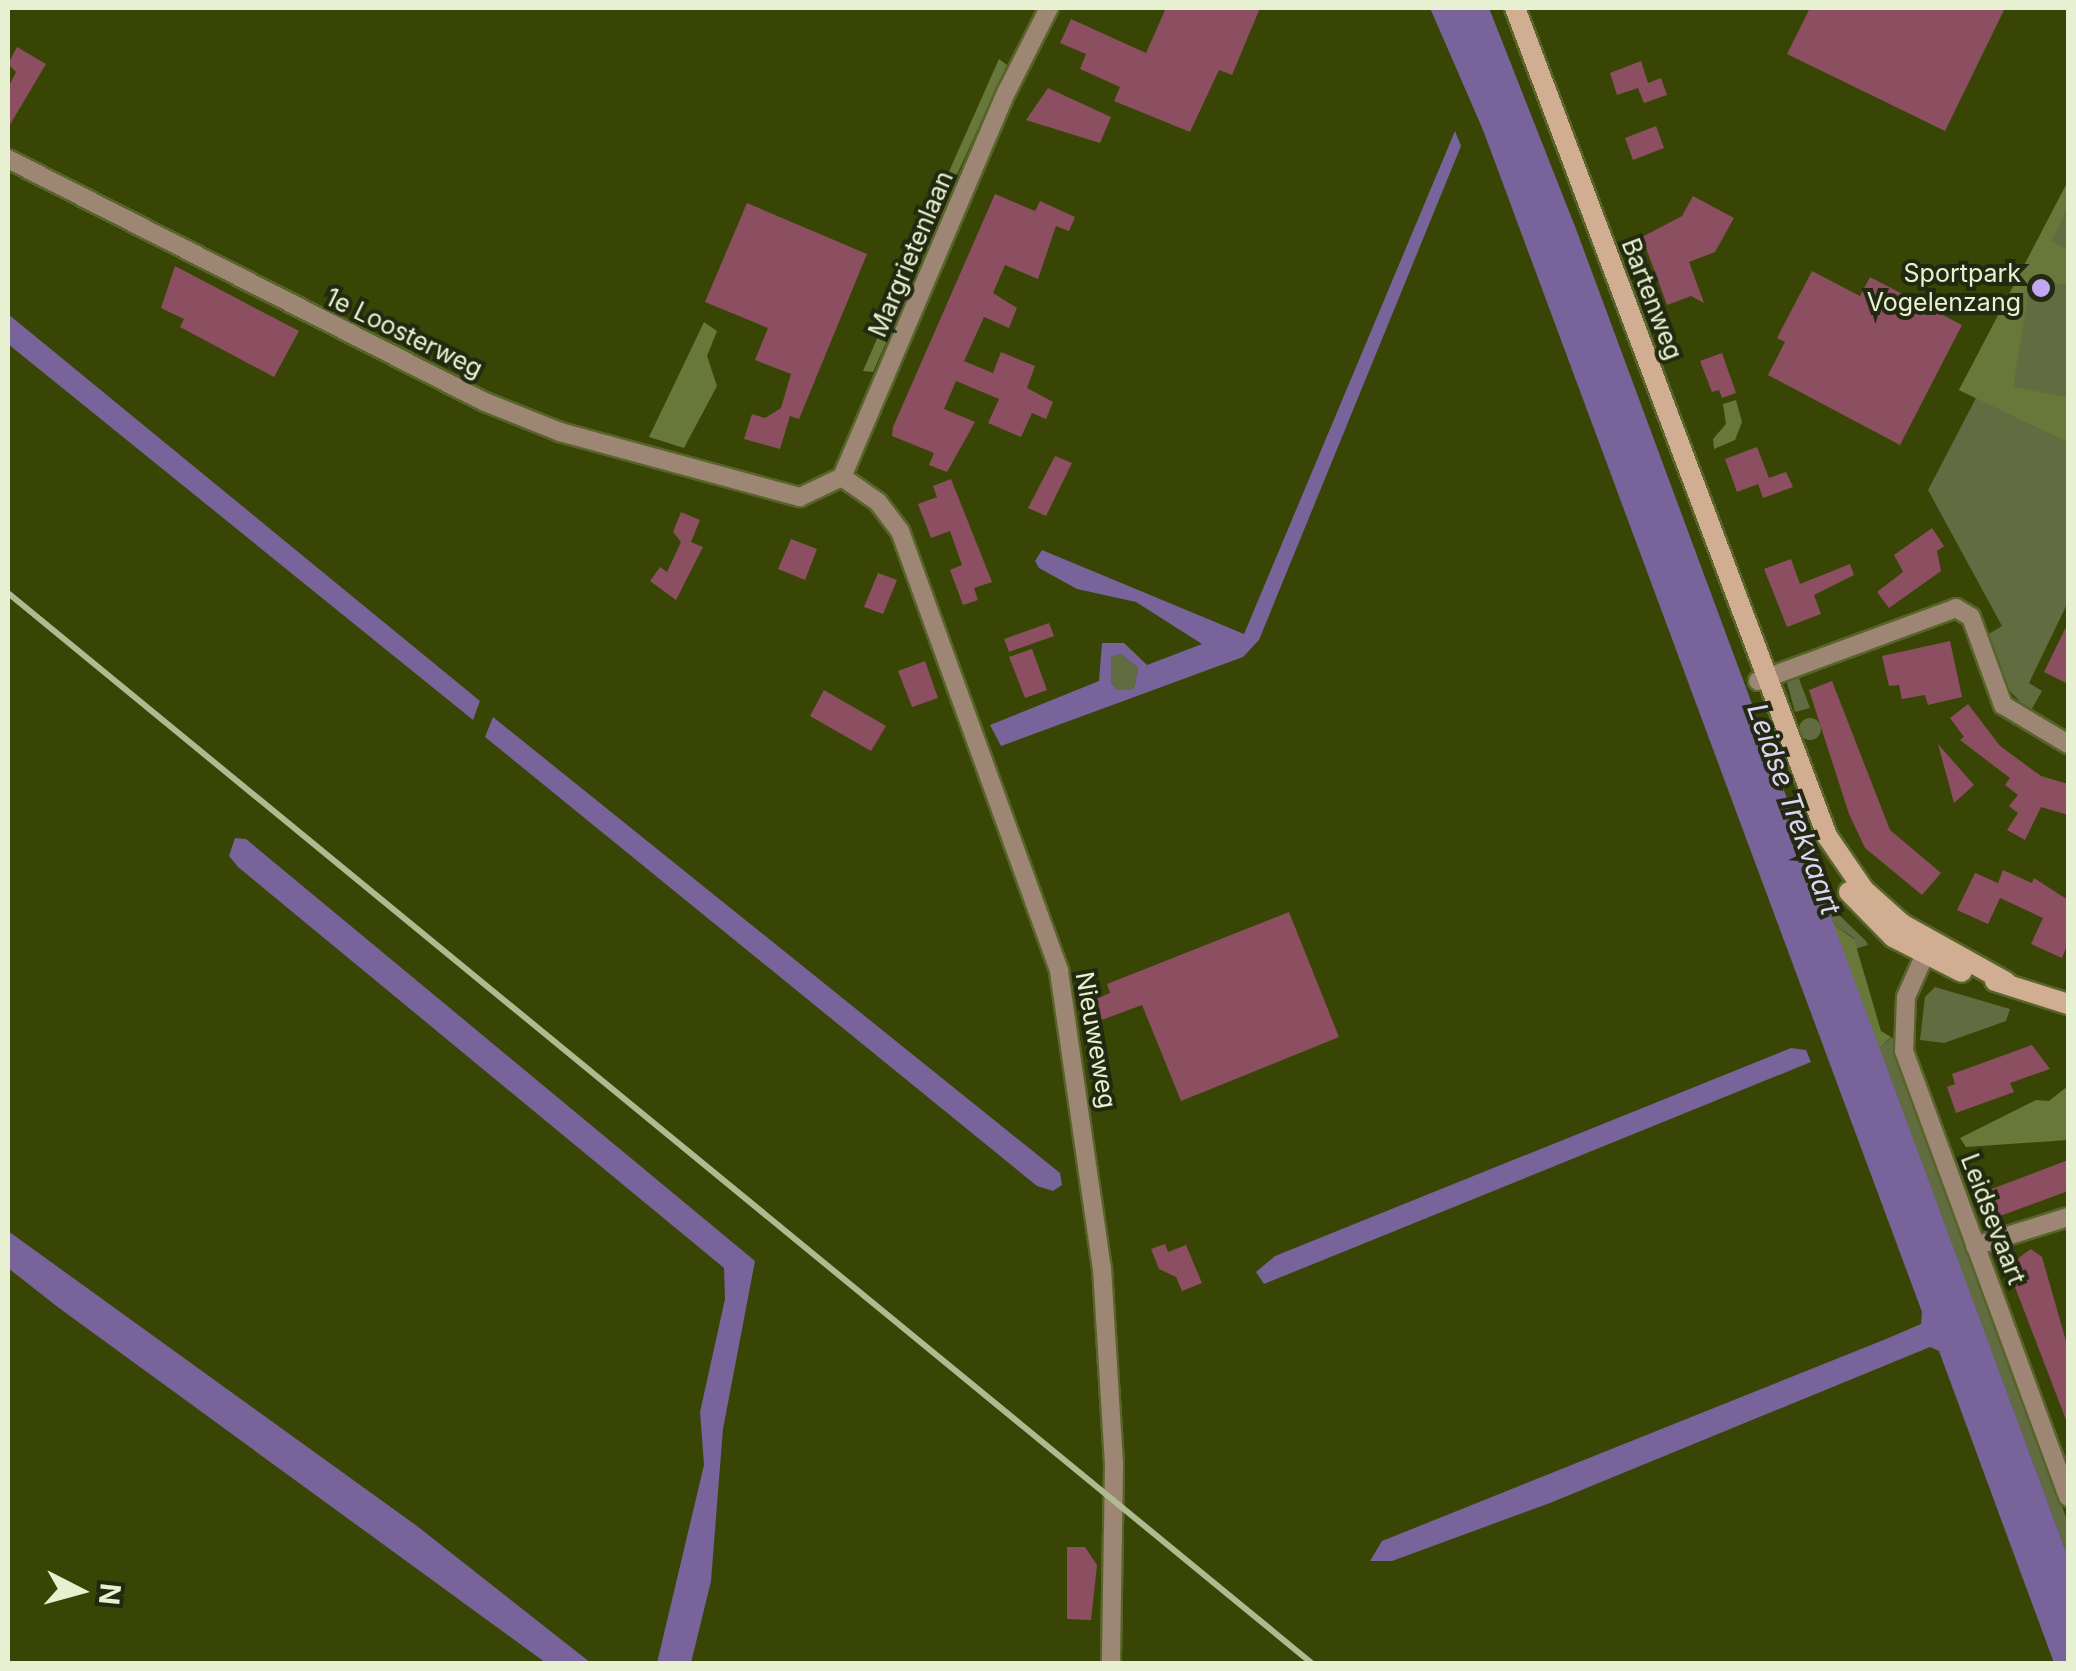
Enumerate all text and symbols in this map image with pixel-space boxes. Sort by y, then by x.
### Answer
street label: Margrietenlaan [863,166,959,342]
street label: Bartenweg [1615,234,1689,364]
place label: Sportpark Vogelenzang [1867,259,2021,318]
marker: Sportpark Vogelenzang [2030,277,2052,299]
street label: 1e Loosterweg [321,282,487,384]
water label: Leidse Trekvaart [1740,699,1848,919]
street label: Nieuweweg [1069,969,1123,1111]
street label: Leidsevaart [1954,1150,2032,1288]
north arrow [30,1541,130,1641]
text: N [92,1582,128,1607]

